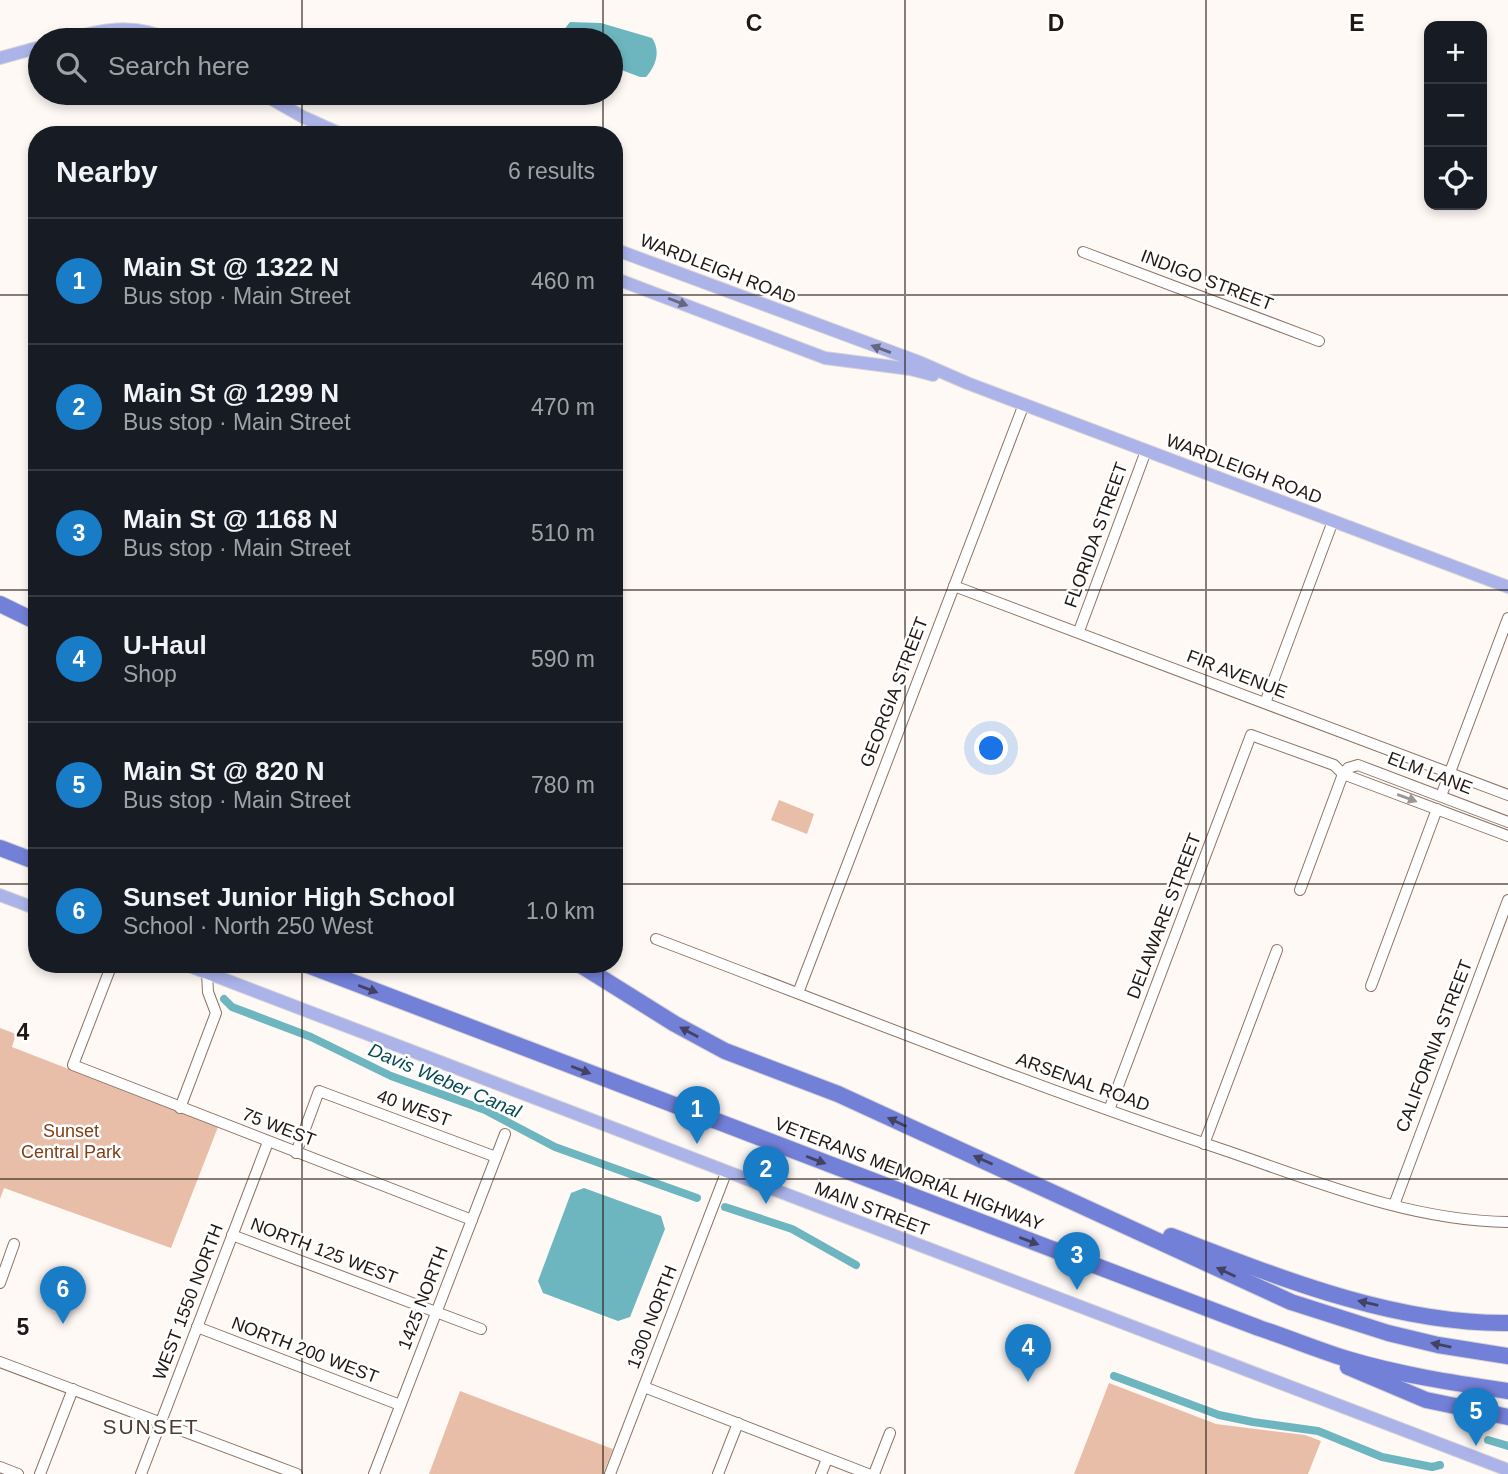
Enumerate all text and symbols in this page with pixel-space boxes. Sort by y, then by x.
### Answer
text: C [746,10,762,36]
text: D [1048,10,1064,36]
text: E [1349,10,1365,36]
map controls [1424,21,1487,210]
button: + [1424,21,1487,84]
search box [28,28,623,105]
icon: search [52,48,90,86]
text: Search here [108,51,250,81]
button: − [1424,84,1487,147]
button: locate [1424,147,1487,210]
text: Nearby [56,155,158,188]
text: 6 results [508,158,595,184]
street label: WARDLEIGH ROAD [637,230,799,308]
street label: INDIGO STREET [1138,246,1276,314]
text: Main St @ 1322 N [123,252,339,282]
text: 1 [73,268,85,294]
text: 460 m [531,268,595,294]
text: Bus stop · Main Street [123,283,351,309]
one-way arrow [668,297,689,308]
one-way arrow [870,343,891,354]
text: Main St @ 1299 N [123,378,339,408]
text: 2 [73,394,85,420]
text: 470 m [531,394,595,420]
text: Bus stop · Main Street [123,409,351,435]
street label: WARDLEIGH ROAD [1163,430,1325,508]
street label: FLORIDA STREET [1060,460,1132,610]
text: Main St @ 1168 N [123,504,338,534]
text: 3 [73,520,85,546]
text: 510 m [531,520,595,546]
text: Bus stop · Main Street [123,535,351,561]
street label: GEORGIA STREET [856,614,932,770]
text: U-Haul [123,630,207,660]
text: 4 [73,646,85,672]
text: 590 m [531,646,595,672]
street label: FIR AVENUE [1184,646,1290,702]
text: Shop [123,661,177,687]
your location [974,731,1008,765]
street label: ELM LANE [1385,748,1475,798]
text: Main St @ 820 N [123,756,325,786]
text: 5 [73,772,85,798]
text: 780 m [531,772,595,798]
text: Bus stop · Main Street [123,787,351,813]
one-way arrow [1396,793,1417,804]
street label: DELAWARE STREET [1123,830,1205,1002]
text: Sunset Junior High School [123,882,455,912]
text: 6 [73,898,85,924]
text: 1.0 km [526,898,595,924]
text: School · North 250 West [123,913,373,939]
street label: CALIFORNIA STREET [1392,957,1476,1135]
one-way arrow [358,983,379,994]
text: 4 [17,1019,30,1045]
one-way arrow [678,1026,698,1038]
water label: Davis Weber Canal [366,1039,525,1122]
street label: ARSENAL ROAD [1014,1049,1152,1115]
one-way arrow [570,1064,591,1075]
street label: 40 WEST [374,1085,454,1131]
pin: 1 [674,1086,720,1144]
street label: 75 WEST [239,1104,319,1150]
street label: VETERANS MEMORIAL HIGHWAY [772,1113,1046,1235]
one-way arrow [887,1116,907,1127]
park label: Sunset Central Park [21,1121,122,1162]
pin: 2 [743,1146,789,1204]
one-way arrow [806,1154,827,1165]
one-way arrow [972,1155,993,1166]
street label: MAIN STREET [812,1178,932,1240]
street label: NORTH 125 WEST [248,1214,400,1288]
street label: WEST 1550 NORTH [149,1221,227,1383]
pin: 3 [1054,1232,1100,1290]
one-way arrow [1018,1236,1039,1247]
street label: 1425 NORTH [394,1244,452,1352]
street label: 1300 NORTH [623,1263,681,1371]
pin: 6 [40,1266,86,1324]
one-way arrow [1216,1266,1236,1278]
one-way arrow [1357,1298,1379,1309]
street label: NORTH 200 WEST [229,1313,381,1387]
text: 5 [17,1314,30,1340]
pin: 4 [1005,1324,1051,1382]
one-way arrow [1430,1339,1452,1350]
pin: 5 [1453,1388,1499,1446]
district label: SUNSET [102,1415,200,1438]

